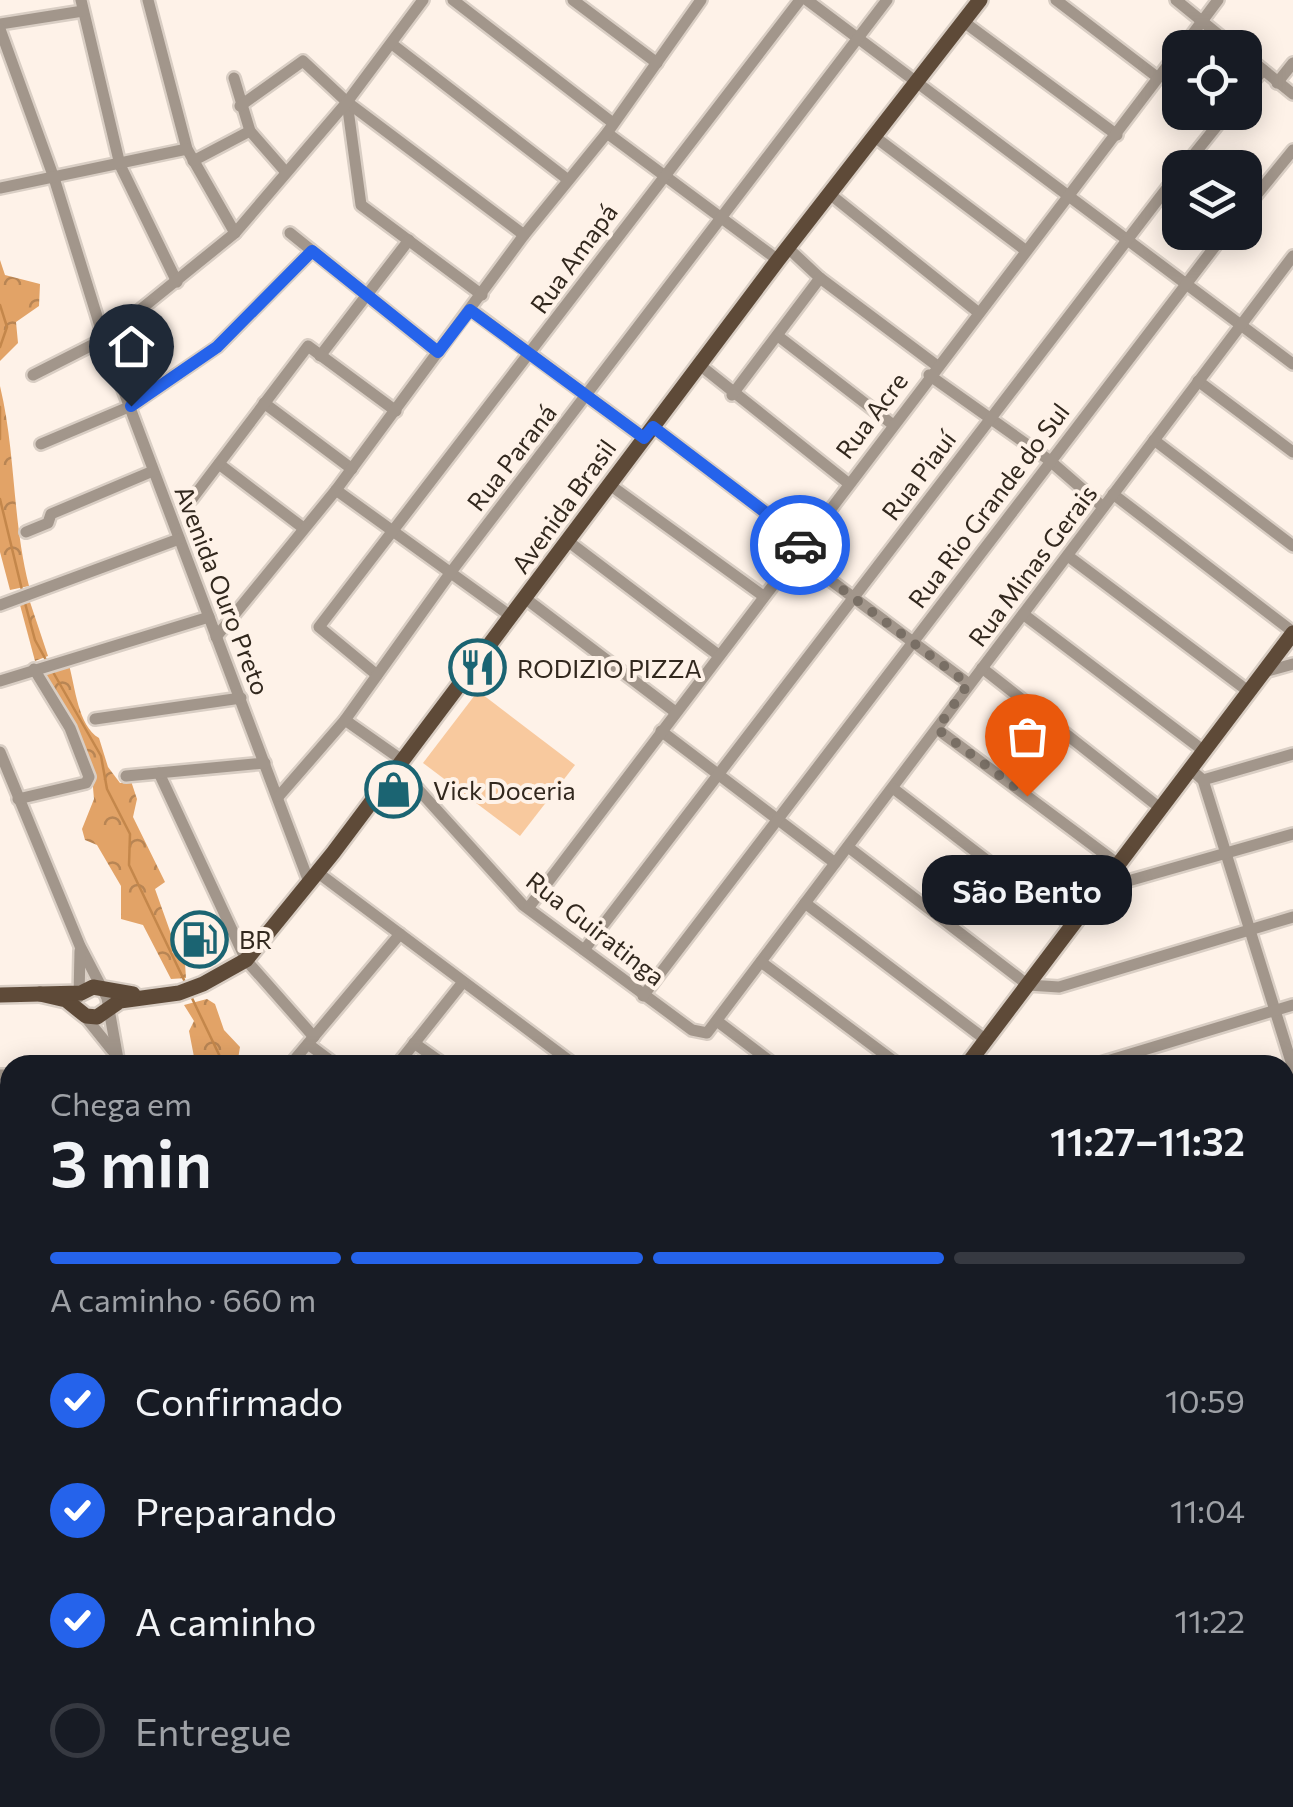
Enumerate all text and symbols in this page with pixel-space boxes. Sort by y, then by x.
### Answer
map controls [1162,30,1262,250]
button: locate [1162,30,1262,130]
button: layers [1162,150,1262,250]
street label: Rua Amapá [523,197,623,319]
pin [89,304,174,407]
icon: home [104,319,159,374]
street label: Rua Acre [829,366,913,464]
street label: Rua Rio Grande do Sul [901,397,1075,613]
street label: Rua Paraná [460,398,562,516]
street label: Rua Piauí [875,423,962,526]
street label: Avenida Brasil [504,433,622,579]
street label: Rua Minas Gerais [961,478,1103,652]
street label: Avenida Ouro Preto [169,481,277,699]
courier [750,495,850,595]
icon: car [773,518,828,573]
restaurant icon: RODIZIO PIZZA [448,638,508,698]
place label: RODIZIO PIZZA [517,653,702,683]
pin [985,694,1070,797]
icon: bag [1000,709,1055,764]
shop icon: Vick Doceria [364,760,424,820]
place label: Vick Doceria [433,775,576,805]
callout: São Bento [922,856,1132,926]
street label: Rua Guiratinga [521,865,671,991]
text: São Bento [952,870,1102,910]
fuel station icon: BR [170,909,230,969]
place label: BR [239,924,272,954]
text: Chega em [50,1083,192,1123]
text: 11:27–11:32 [1050,1117,1245,1164]
text: 3 min [50,1121,212,1200]
text: A caminho · 660 m [50,1279,316,1319]
icon: check [50,1373,105,1428]
text: Confirmado [135,1377,343,1424]
text: 10:59 [1165,1380,1245,1420]
icon: check [50,1483,105,1538]
text: Preparando [135,1487,337,1534]
text: 11:04 [1170,1490,1245,1530]
icon: check [50,1593,105,1648]
text: A caminho [135,1597,316,1644]
text: 11:22 [1175,1600,1245,1640]
text: Entregue [135,1707,291,1754]

